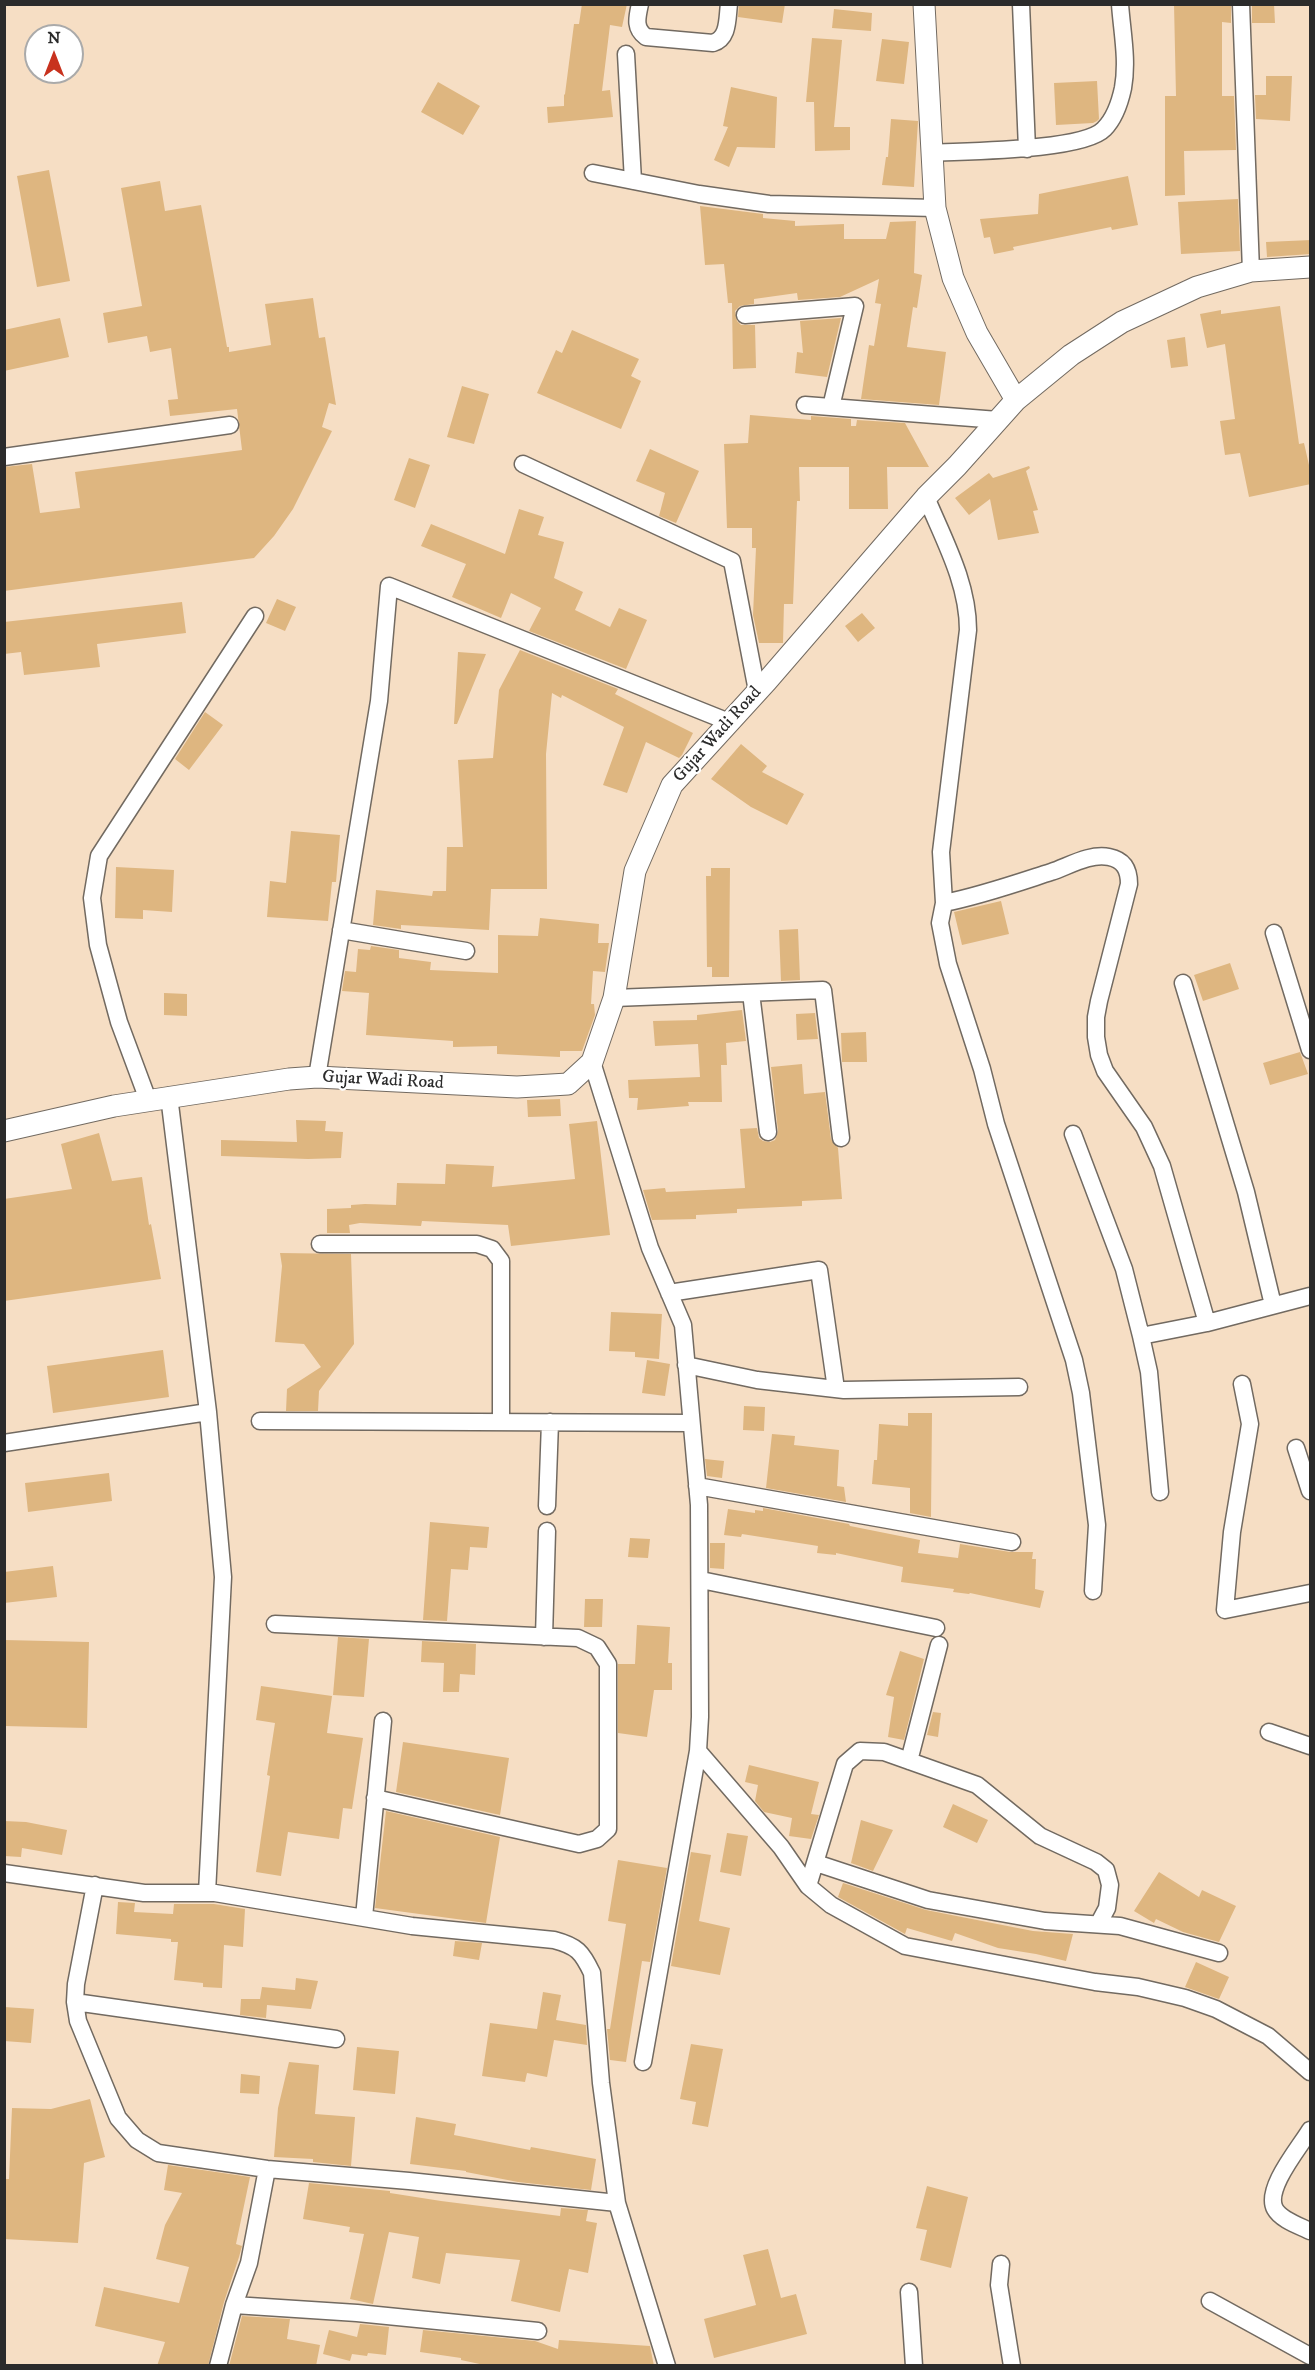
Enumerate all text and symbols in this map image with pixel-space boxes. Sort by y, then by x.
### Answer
north arrow [24,24,84,84]
text: N [47,28,61,48]
street label: Gujar Wadi Road [669,683,767,787]
street label: Gujar Wadi Road [322,1067,444,1095]

